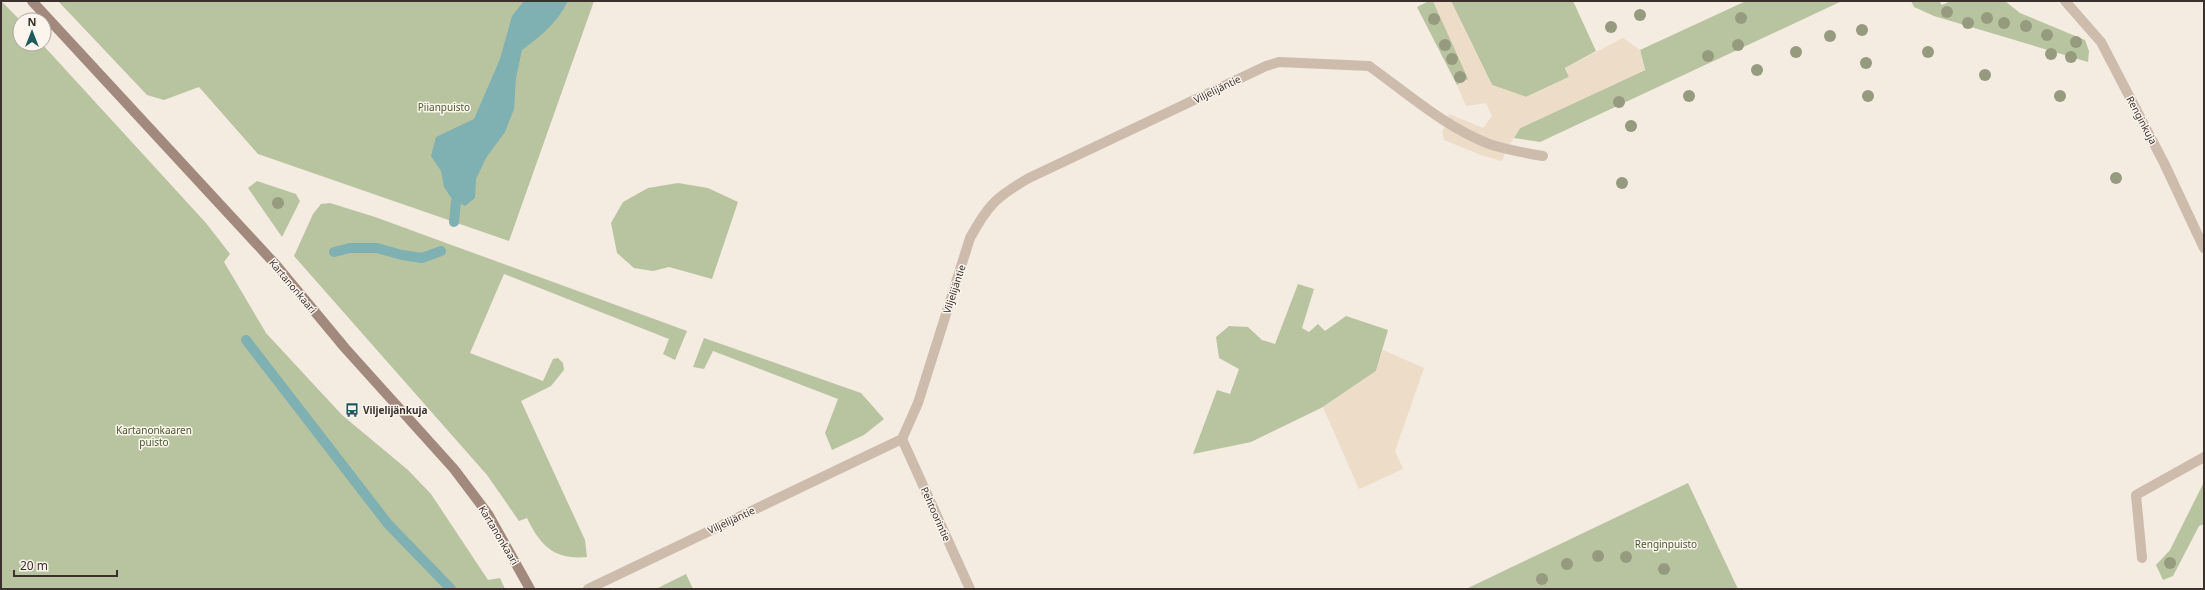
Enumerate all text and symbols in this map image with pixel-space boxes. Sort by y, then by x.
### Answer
north arrow [12,12,52,52]
text: N [28,14,36,29]
street label: Viljelijäntie [1191,71,1243,106]
street label: Renginkuja [2123,93,2161,147]
park label: Piianpuisto [418,100,470,114]
street label: Kartanonkaari [266,256,320,316]
street label: Viljelijäntie [940,262,969,315]
bus stop icon: Viljelijänkuja [344,402,360,418]
place label: Viljelijänkuja [363,403,428,417]
park label: Kartanonkaaren puisto [116,423,192,449]
street label: Pehtoorintie [918,485,954,544]
street label: Kartanonkaari [476,503,522,567]
street label: Viljelijäntie [705,503,757,537]
park label: Renginpuisto [1635,537,1697,551]
scale bar [14,552,117,578]
text: 20 m [20,557,48,574]

